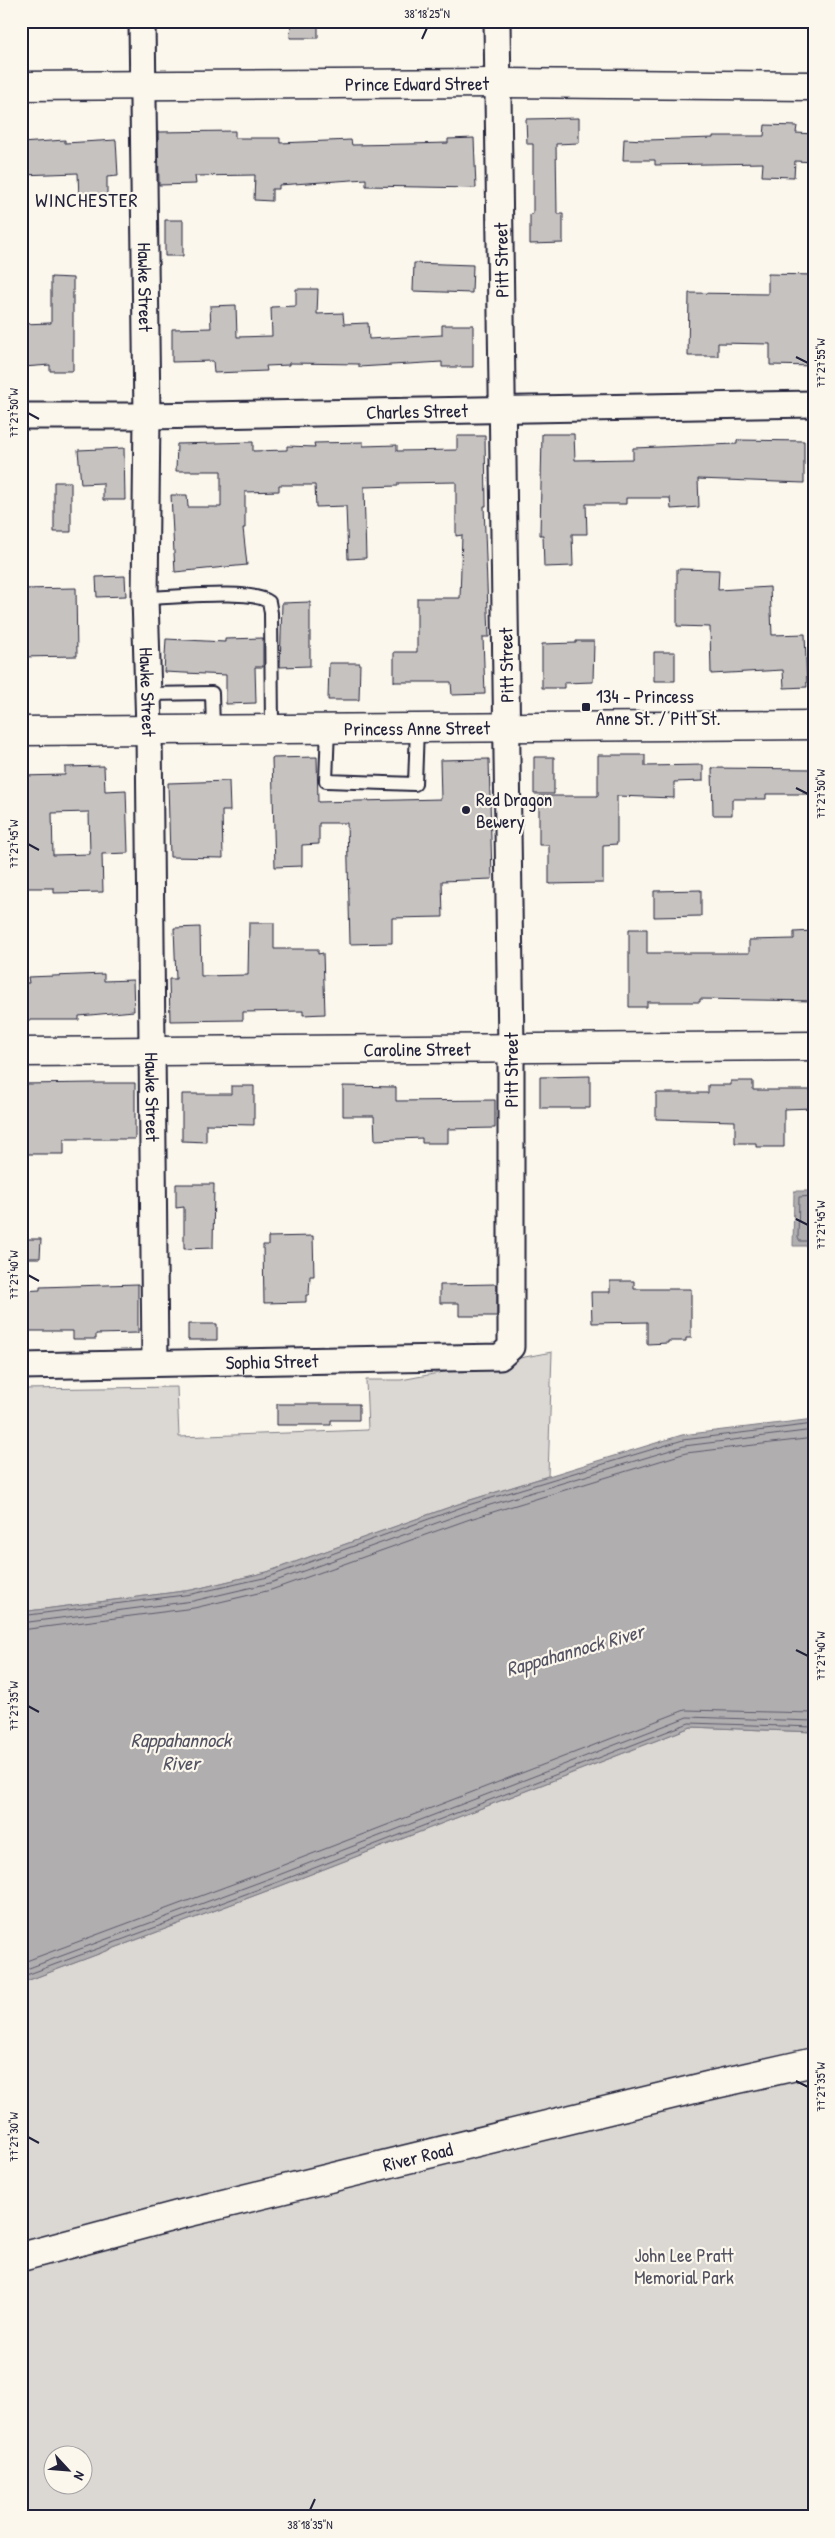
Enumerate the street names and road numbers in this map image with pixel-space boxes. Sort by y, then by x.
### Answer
street label: Prince Edward Street [345,70,490,97]
street label: Pitt Street [487,222,515,298]
street label: Hawke Street [132,242,159,332]
street label: Charles Street [366,397,469,425]
street label: Pitt Street [492,627,520,703]
street label: Hawke Street [134,647,162,737]
street label: Princess Anne Street [344,714,491,742]
street label: Pitt Street [498,1032,524,1108]
street label: Caroline Street [363,1036,471,1062]
street label: Hawke Street [139,1052,166,1142]
street label: Sophia Street [225,1347,319,1375]
street label: River Road [380,2135,456,2178]

